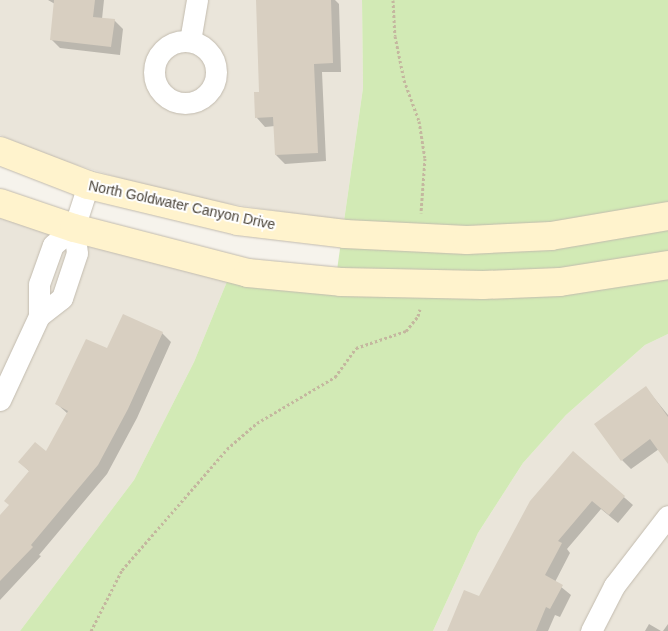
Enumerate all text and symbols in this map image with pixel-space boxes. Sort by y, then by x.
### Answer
street label: North Goldwater Canyon Drive [87,177,277,233]

